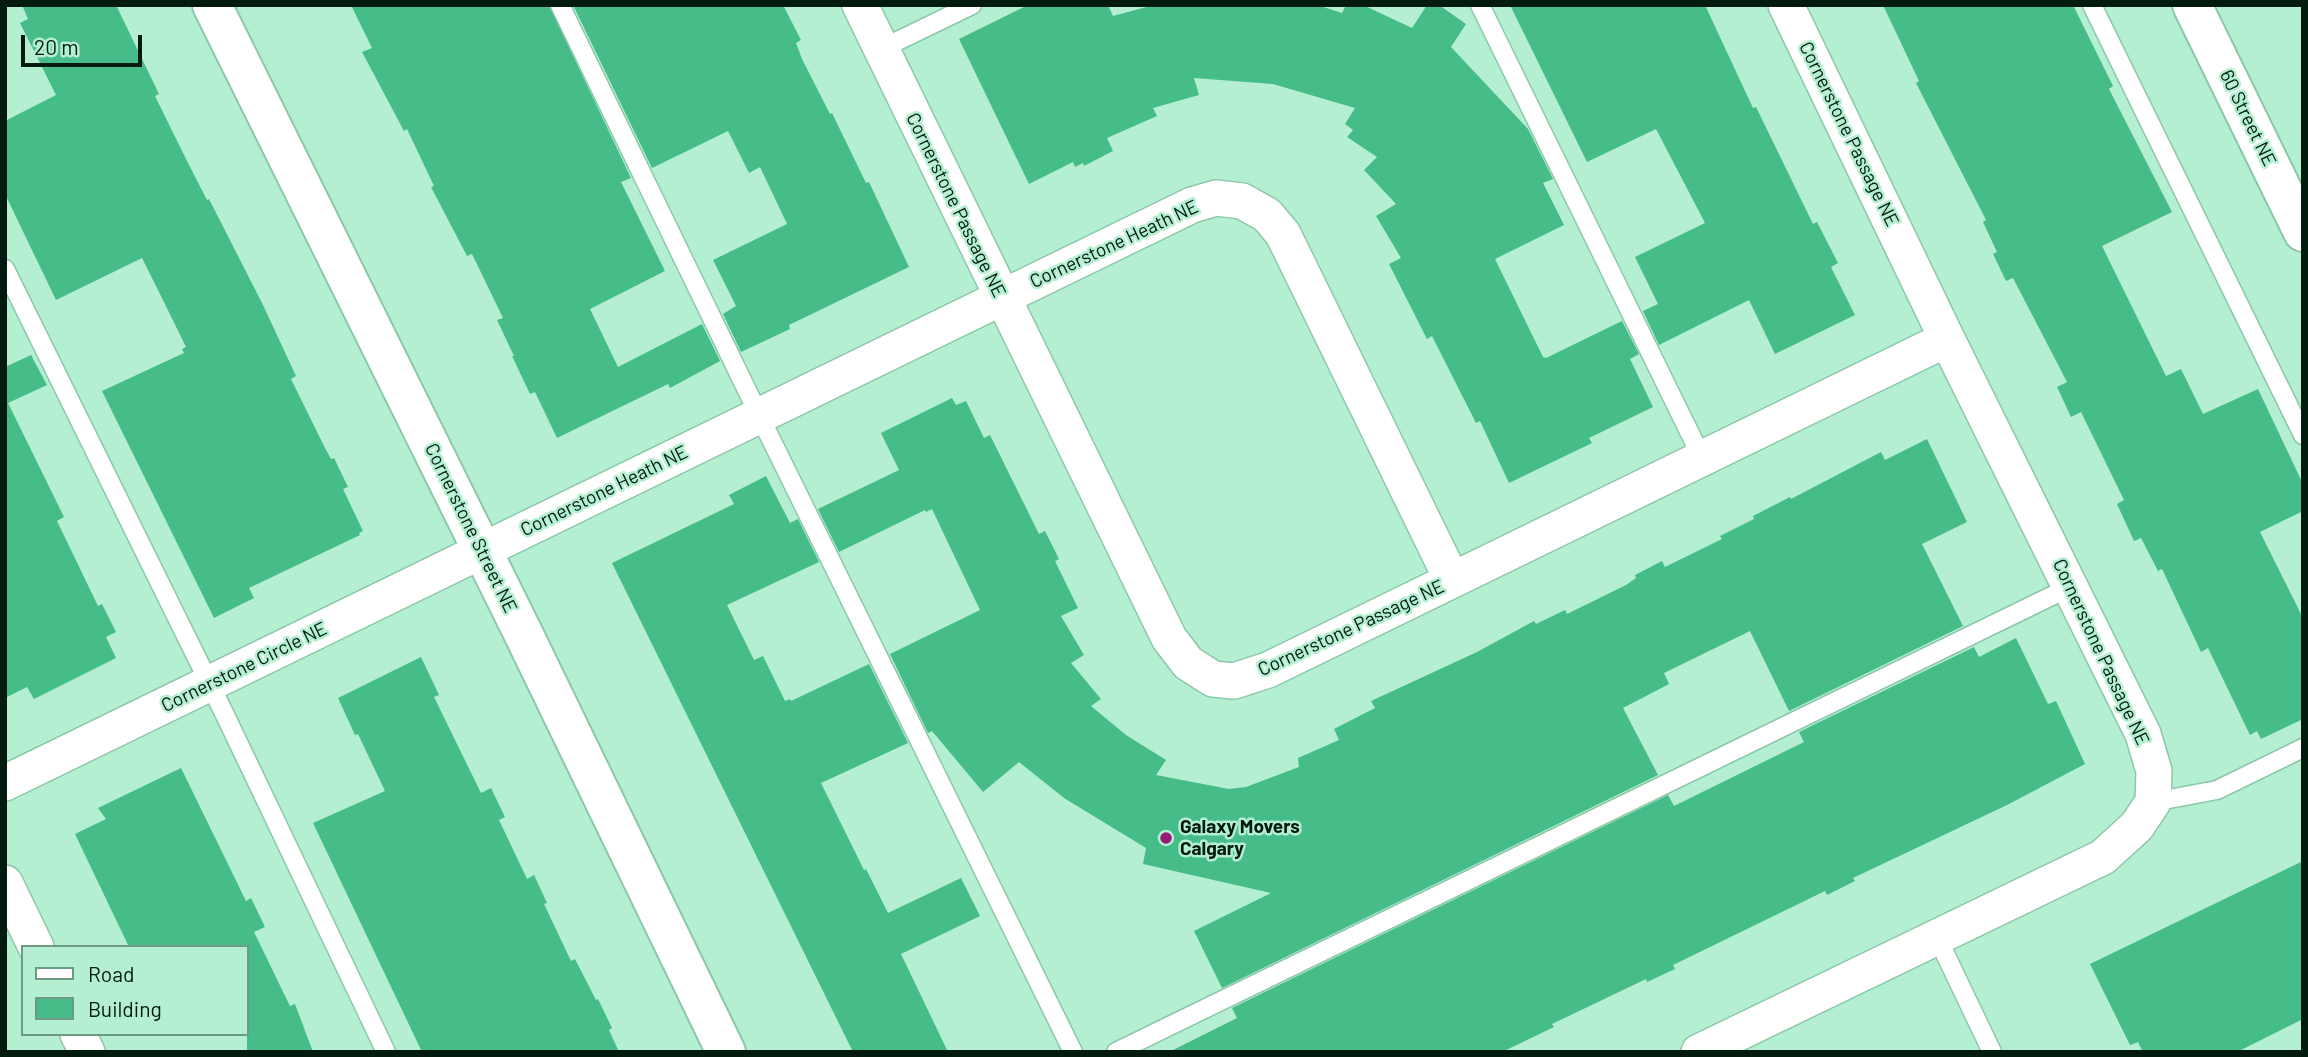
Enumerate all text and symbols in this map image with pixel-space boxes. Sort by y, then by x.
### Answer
scale bar [24,21,145,65]
text: 20 m [34,34,79,59]
street label: Cornerstone Passage NE [1794,38,1904,230]
street label: 60 Street NE [2215,66,2281,170]
street label: Cornerstone Passage NE [901,109,1011,301]
street label: Cornerstone Heath NE [1026,195,1202,293]
street label: Cornerstone Street NE [420,440,522,616]
street label: Cornerstone Heath NE [517,441,691,541]
street label: Cornerstone Passage NE [2048,555,2154,749]
street label: Cornerstone Passage NE [1254,575,1448,681]
street label: Cornerstone Circle NE [157,617,331,717]
place label: Galaxy Movers Calgary [1180,816,1300,860]
marker: Galaxy Movers Calgary [1158,830,1174,846]
legend [21,945,248,1036]
text: Road [88,961,134,986]
text: Building [88,996,162,1021]

